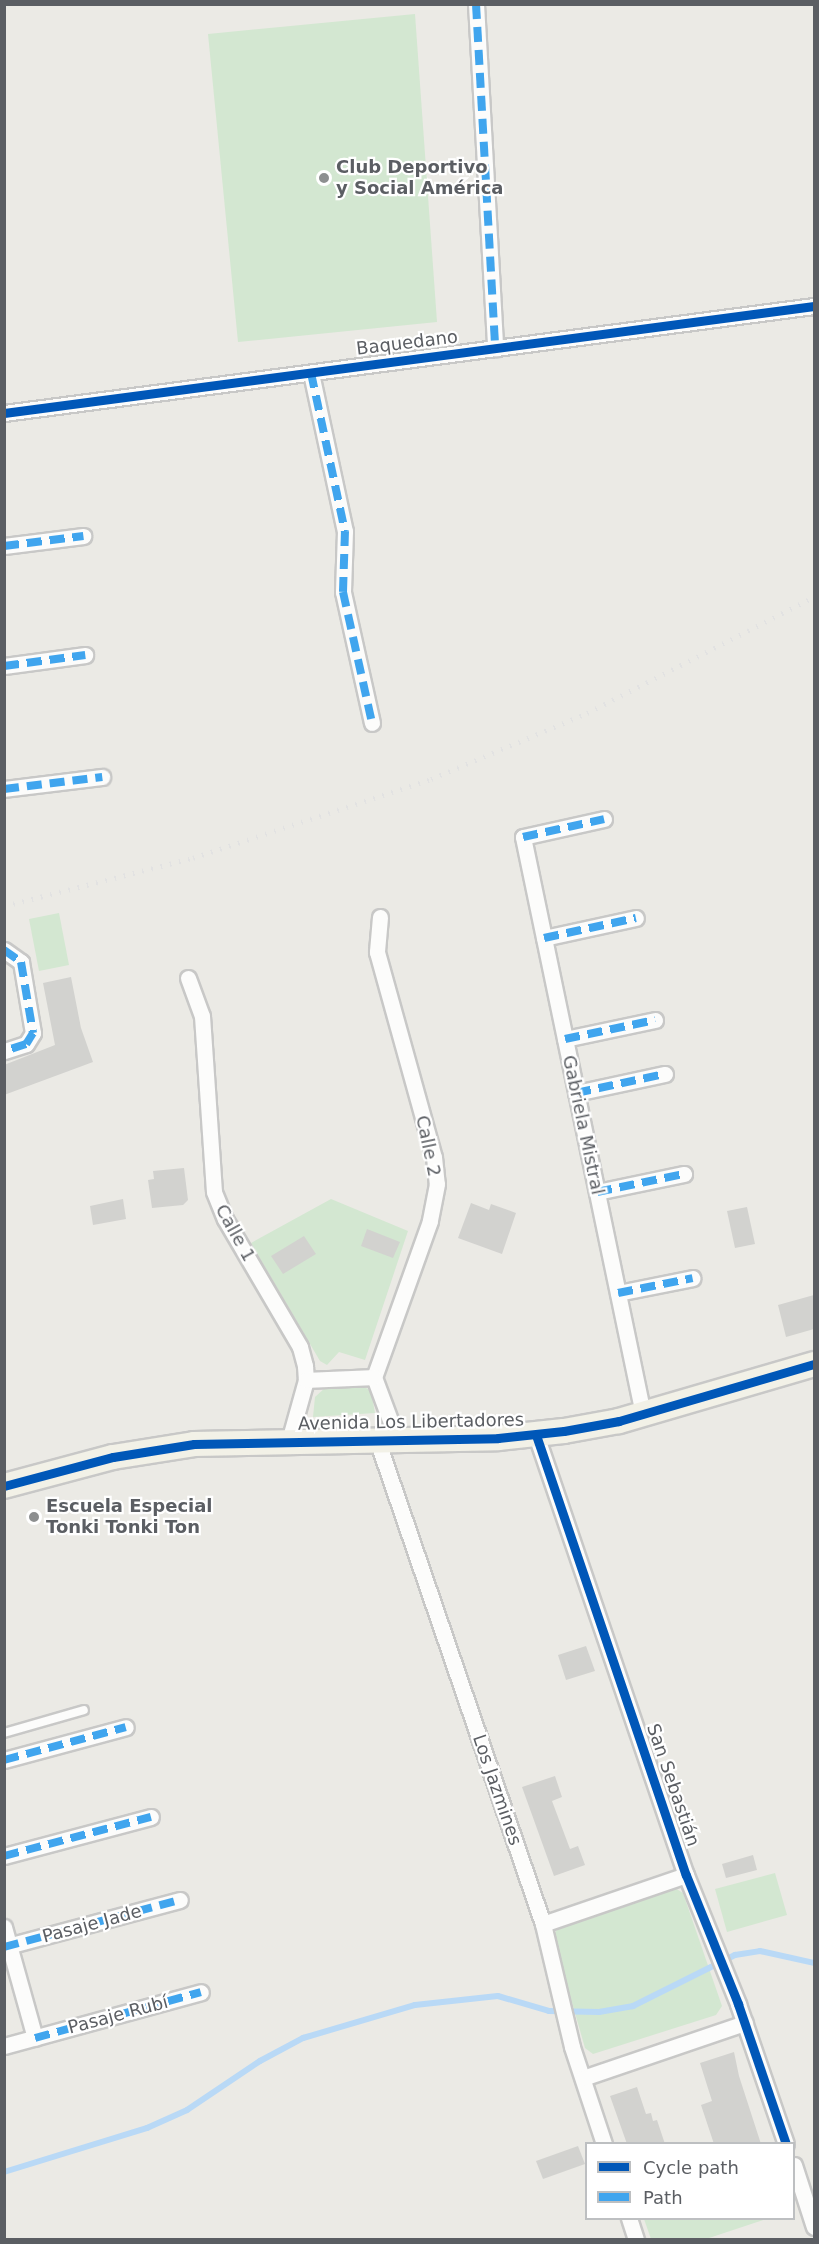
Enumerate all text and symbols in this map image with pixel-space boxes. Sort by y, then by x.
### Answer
place label: Club Deportivo y Social América [336,157,504,200]
marker: Club Deportivo y Social América [317,171,331,185]
street label: Baquedano [355,326,459,360]
street label: Gabriela Mistral [558,1053,608,1197]
street label: Calle 2 [411,1114,445,1178]
street label: Calle 1 [211,1201,259,1265]
street label: Avenida Los Libertadores [298,1409,524,1435]
place label: Escuela Especial Tonki Tonki Ton [46,1496,213,1538]
marker: Escuela Especial Tonki Tonki Ton [27,1510,41,1524]
street label: San Sebastián [642,1721,704,1849]
street label: Los Jazmines [468,1732,526,1848]
street label: Pasaje Jade [40,1900,144,1948]
street label: Pasaje Rubí [66,1991,170,2039]
legend [585,2142,795,2220]
text: Cycle path [643,2157,739,2178]
text: Path [643,2187,683,2208]

